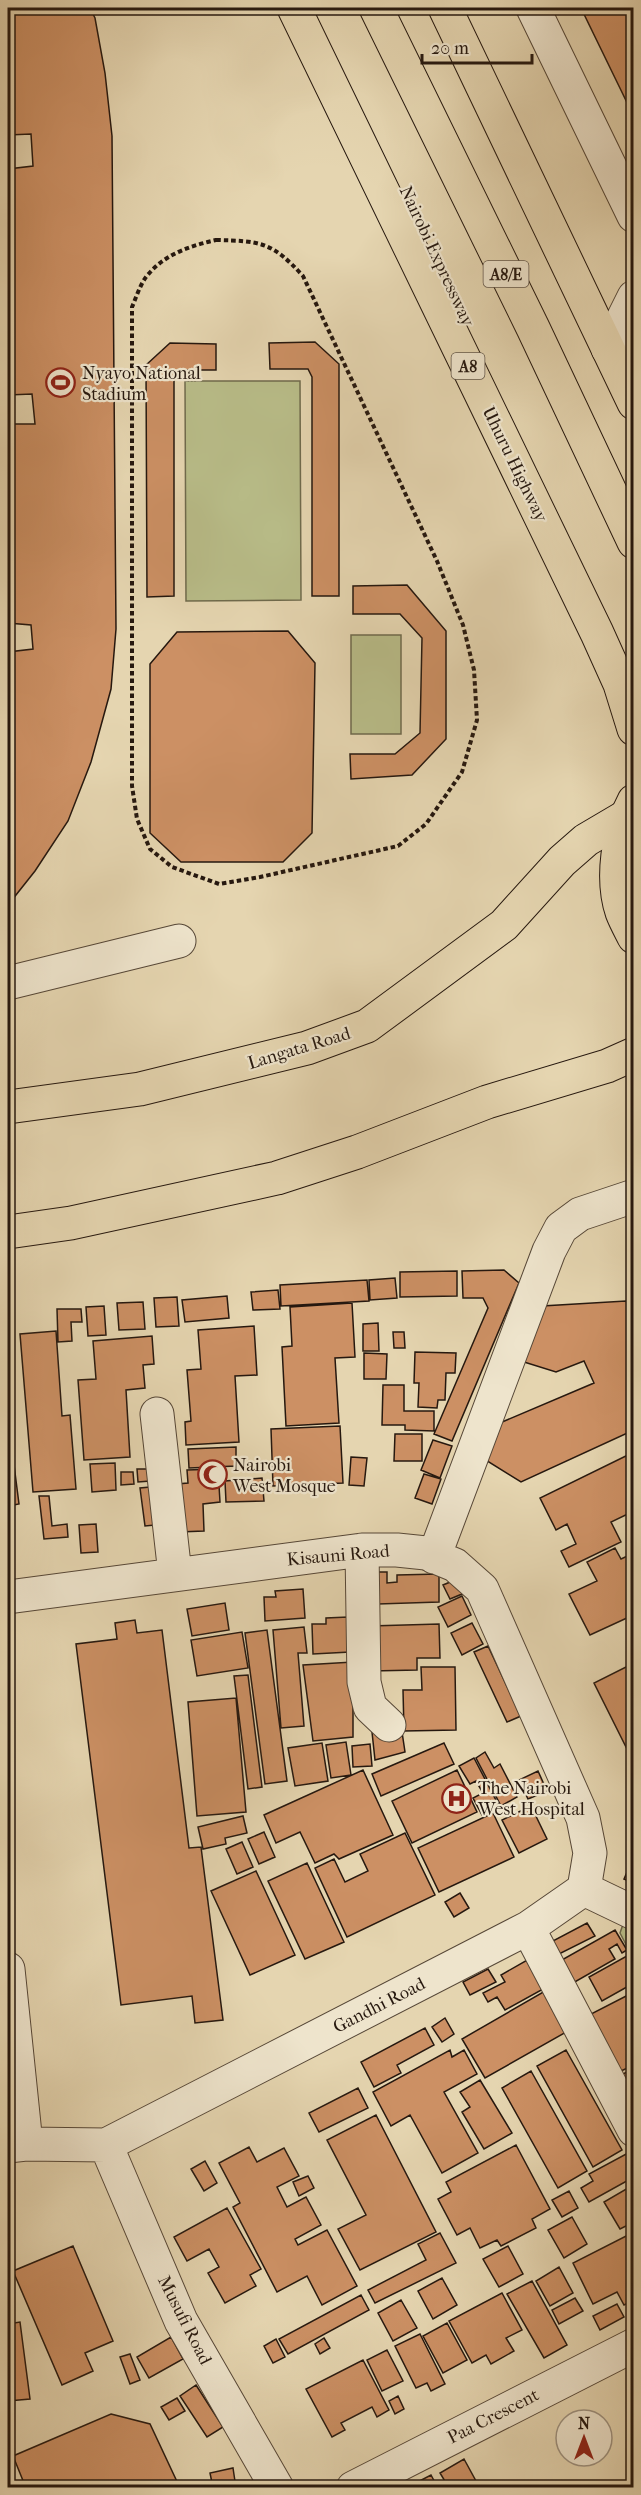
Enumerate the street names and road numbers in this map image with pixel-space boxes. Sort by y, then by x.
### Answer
street label: Nairobi Expressway [395,183,479,331]
road number: A8/E [484,261,528,287]
road number: A8 [452,353,484,379]
street label: Uhuru Highway [478,403,552,526]
street label: Langata Road [245,1023,353,1074]
street label: Kisauni Road [286,1541,391,1570]
street label: Gandhi Road [330,1973,429,2038]
street label: Musufi Road [153,2272,216,2368]
street label: Paa Crescent [444,2384,543,2448]

